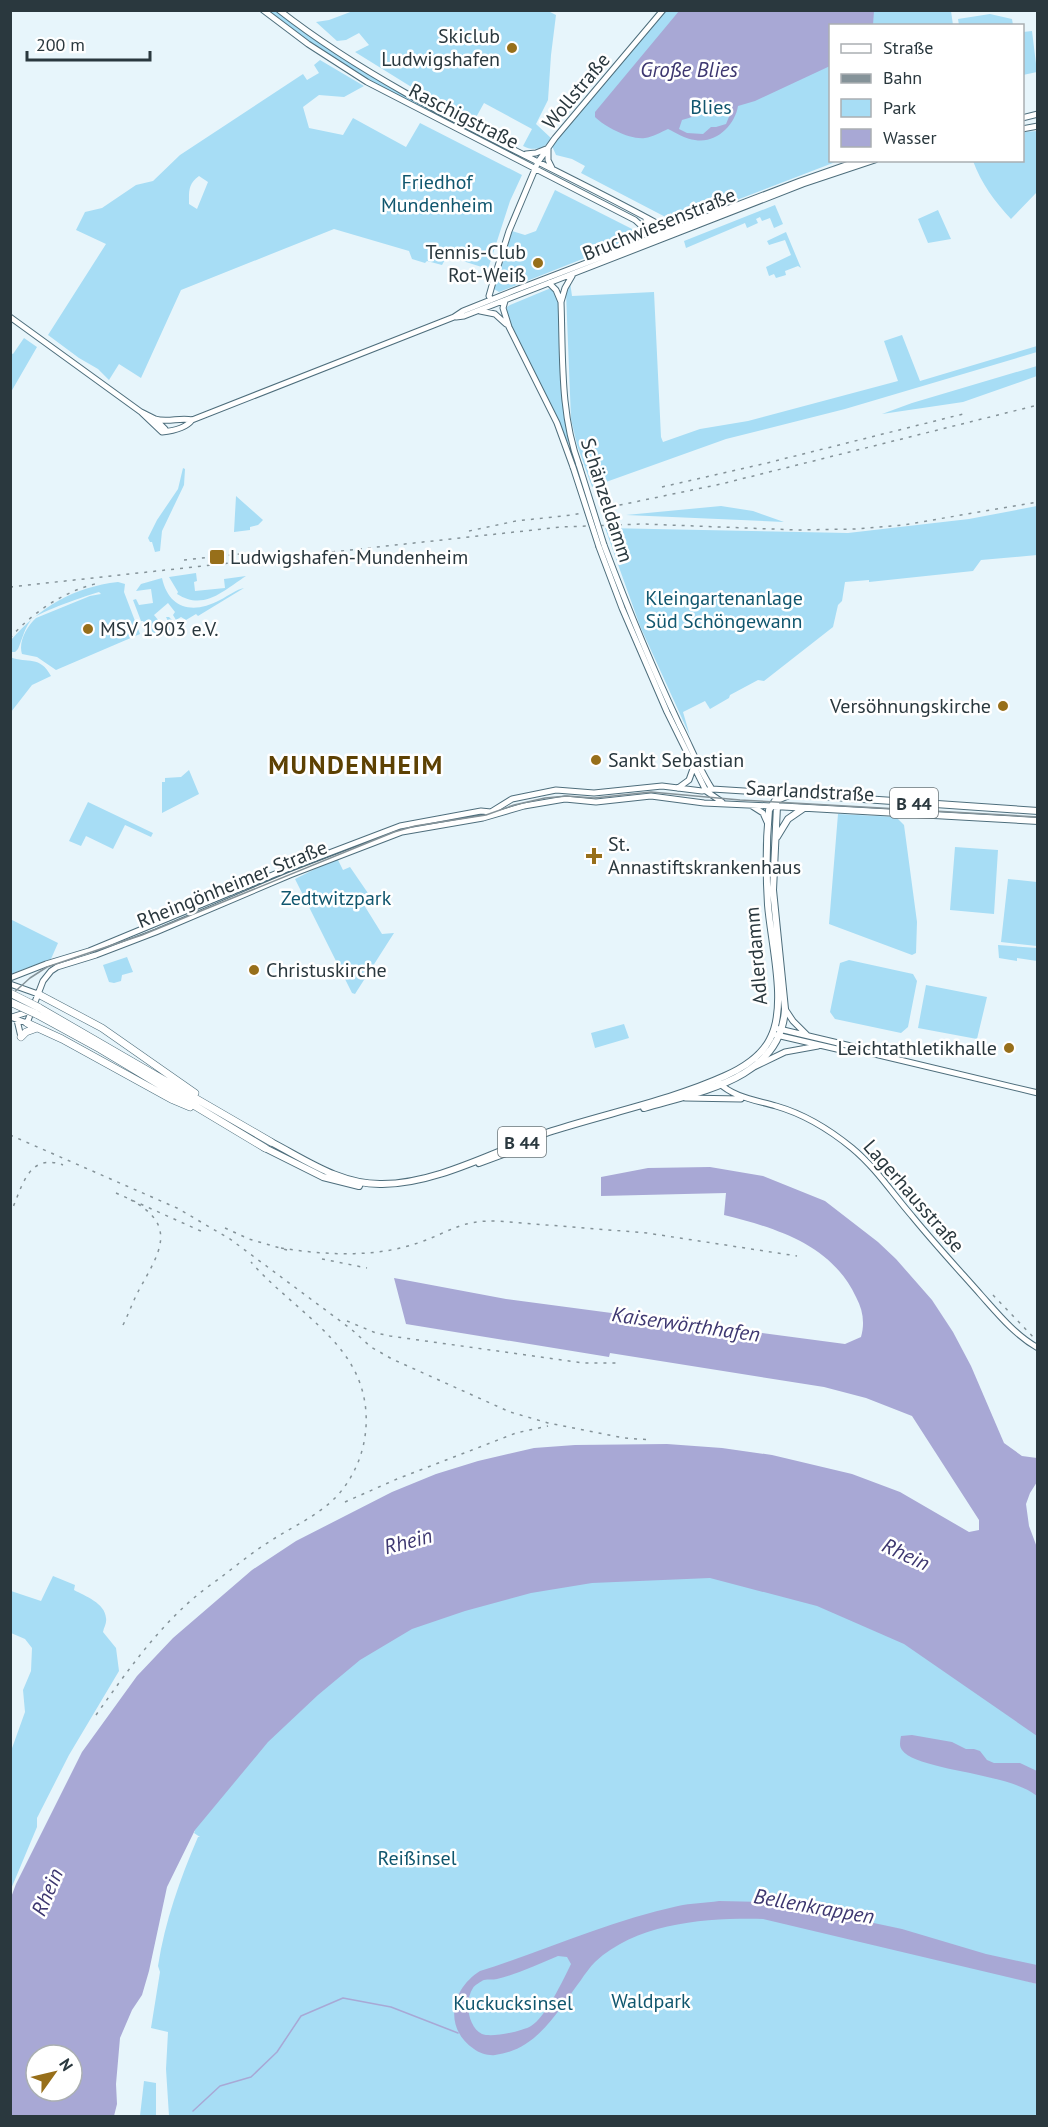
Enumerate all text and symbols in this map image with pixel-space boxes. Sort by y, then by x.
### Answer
place label: Skiclub Ludwigshafen [381,23,500,72]
scale bar [27,24,150,62]
legend [829,24,1024,162]
text: 200 m [36,33,85,56]
text: Straße [883,36,934,59]
marker: Skiclub Ludwigshafen [505,41,519,55]
street label: Wollstraße [536,47,616,135]
water label: Große Blies [640,56,738,83]
text: Bahn [883,66,922,89]
street label: Raschigstraße [405,77,523,155]
park label: Blies [690,94,732,120]
text: Park [883,96,916,119]
text: Wasser [883,126,937,149]
park label: Friedhof Mundenheim [381,169,493,218]
street label: Bruchwiesenstraße [579,181,739,267]
place label: Tennis-Club Rot-Weiß [426,239,526,288]
marker: Tennis-Club Rot-Weiß [531,256,545,270]
street label: Schänzeldamm [575,435,639,565]
place label: Ludwigshafen-Mundenheim [230,544,468,570]
marker: Ludwigshafen-Mundenheim [208,548,226,566]
park label: Kleingartenanlage Süd Schöngewann [645,585,803,634]
place label: MSV 1903 e.V. [100,616,219,642]
marker: MSV 1903 e.V. [81,622,95,636]
place label: Versöhnungskirche [829,693,991,719]
marker: Versöhnungskirche [996,699,1010,713]
place label: Sankt Sebastian [608,747,744,773]
district label: MUNDENHEIM [268,748,444,781]
marker: Sankt Sebastian [589,753,603,767]
street label: Saarlandstraße [745,775,875,807]
road number: B 44 [890,788,938,818]
place label: St. Annastiftskrankenhaus [608,831,801,880]
street label: Rheingönheimer Straße [133,834,331,934]
marker: St. Annastiftskrankenhaus [585,847,603,865]
park label: Zedtwitzpark [281,885,392,911]
street label: Adlerdamm [739,906,773,1006]
place label: Christuskirche [266,957,387,983]
marker: Christuskirche [247,963,261,977]
place label: Leichtathletikhalle [838,1035,997,1061]
marker: Leichtathletikhalle [1002,1041,1016,1055]
road number: B 44 [498,1127,546,1157]
street label: Lagerhausstraße [858,1134,970,1258]
water label: Kaiserwörthhafen [610,1300,762,1348]
water label: Rhein [381,1522,435,1560]
water label: Rhein [878,1531,934,1577]
park label: Reißinsel [377,1845,457,1871]
water label: Rhein [25,1864,69,1920]
water label: Bellenkrappen [752,1882,876,1930]
park label: Waldpark [611,1988,691,2014]
park label: Kuckucksinsel [453,1990,573,2016]
north arrow [24,2043,84,2103]
text: N [55,2055,78,2075]

